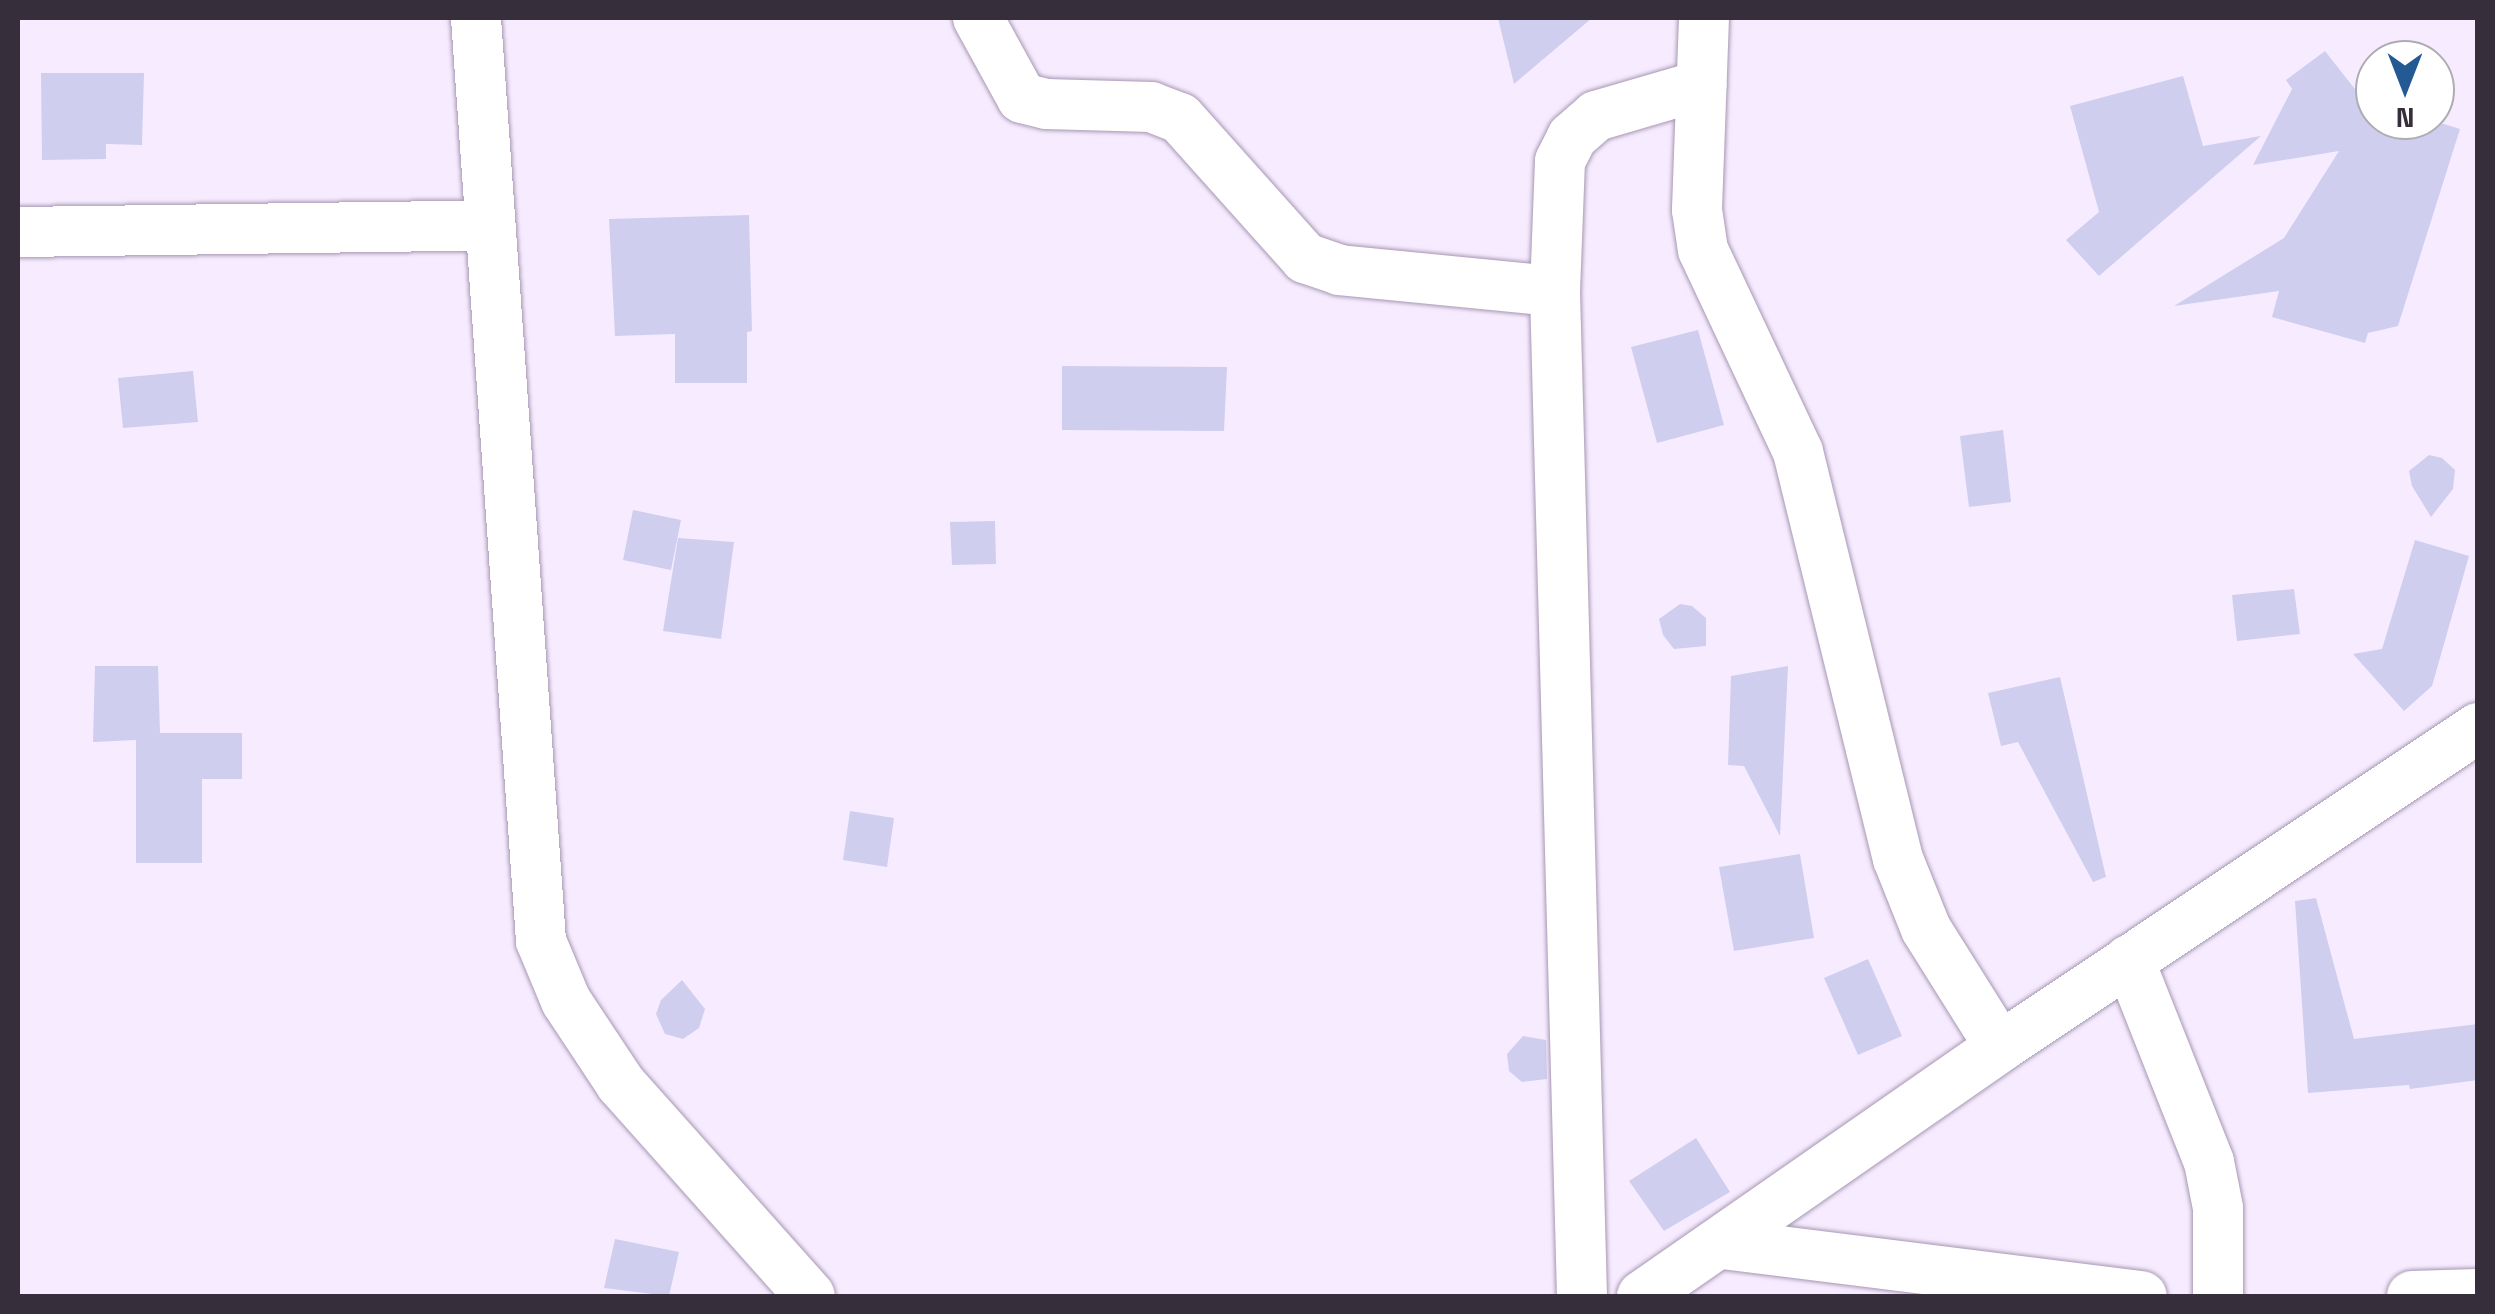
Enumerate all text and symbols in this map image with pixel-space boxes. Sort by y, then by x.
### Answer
north arrow [2355,40,2455,140]
text: N [2396,100,2414,136]

